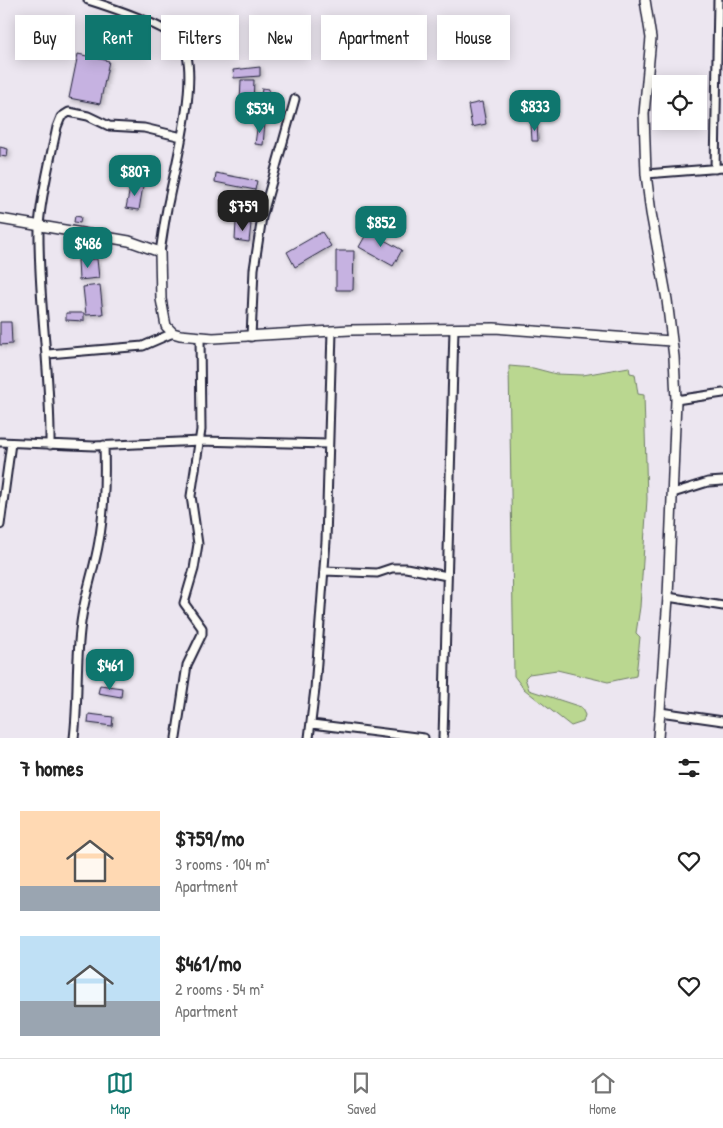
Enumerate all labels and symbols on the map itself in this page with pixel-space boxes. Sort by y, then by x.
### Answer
pin: $833 [505,90,565,132]
pin: $534 [230,92,290,134]
pin: $807 [105,154,165,197]
pin: $759 [213,190,273,232]
pin: $852 [351,206,411,248]
pin: $486 [58,226,118,269]
pin: $461 [80,648,140,691]

